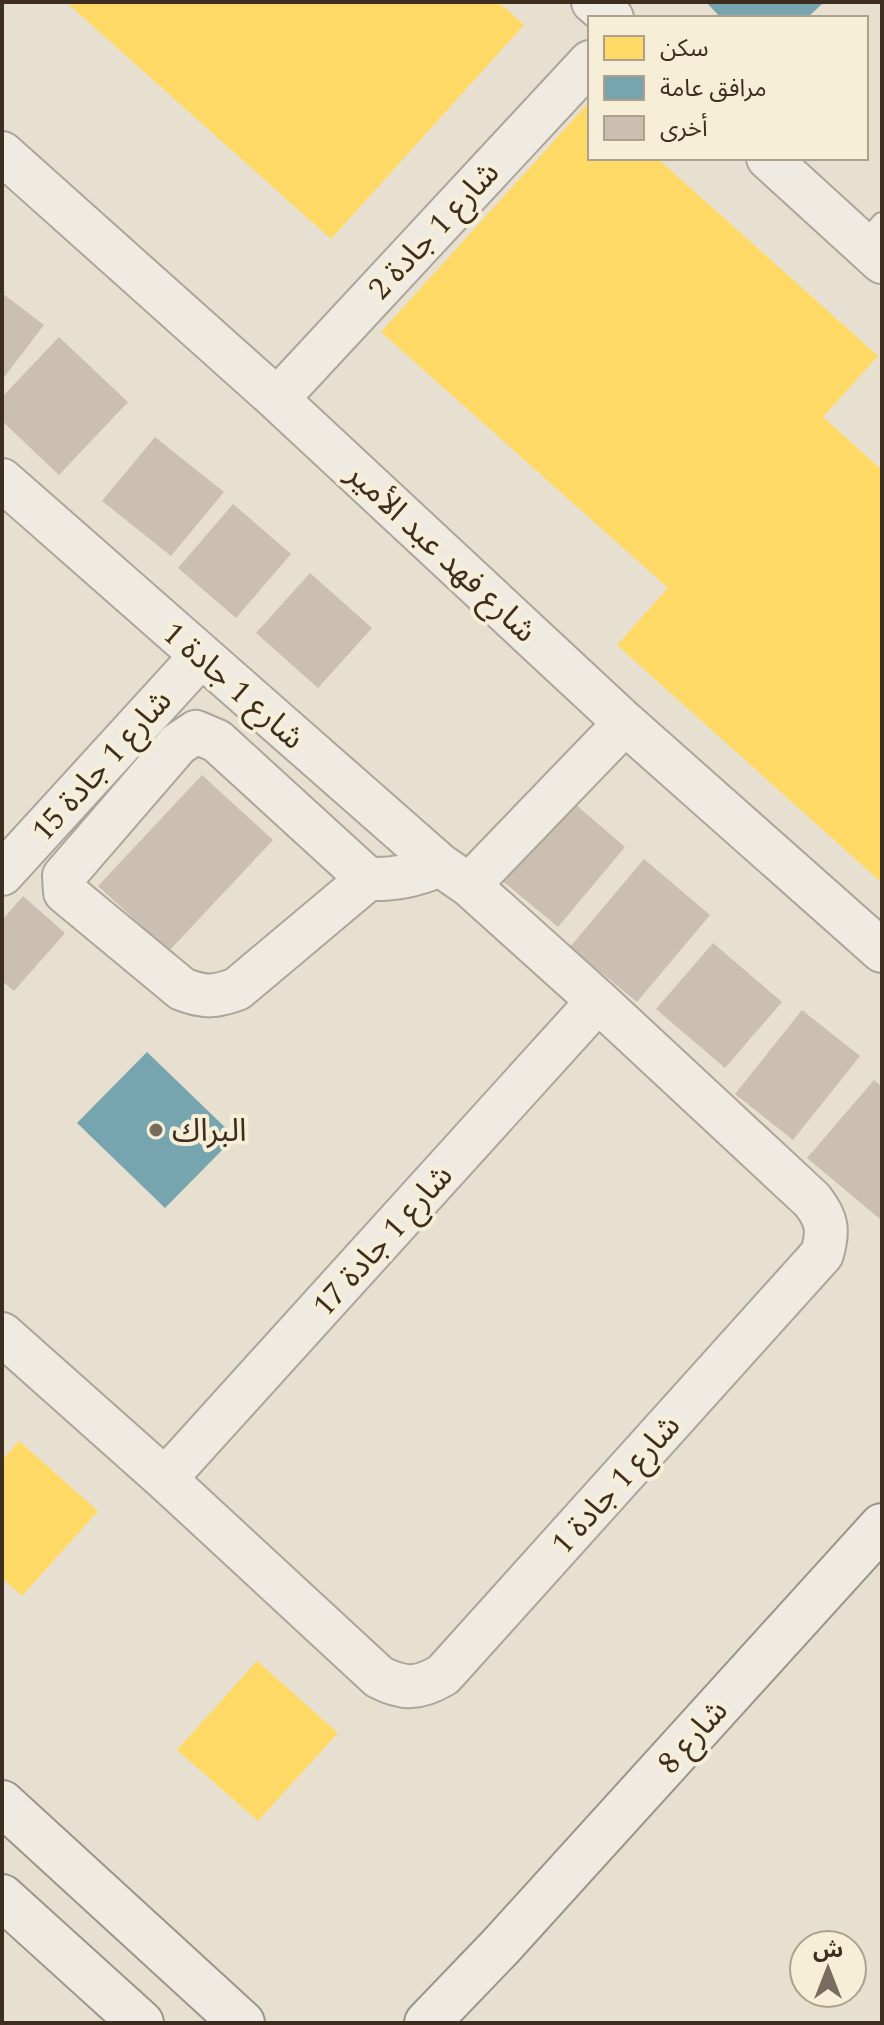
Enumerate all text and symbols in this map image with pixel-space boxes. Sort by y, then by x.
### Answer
legend [588,16,868,160]
text: سكن [660,31,709,67]
text: مرافق عامة [660,71,767,107]
text: أخرى [660,111,708,147]
street label: شارع 1 جادة 2 [357,150,512,312]
street label: شارع فهد عبد الأمير [334,451,548,655]
street label: شارع 1 جادة 1 [151,610,315,762]
street label: شارع 1 جادة 15 [20,679,184,853]
place label: البراك [172,1107,247,1156]
marker: البراك [147,1121,165,1139]
street label: شارع 1 جادة 17 [301,1154,465,1328]
street label: شارع 1 جادة 1 [539,1404,693,1566]
street label: شارع 8 [646,1689,740,1785]
north arrow [788,1929,868,2009]
text: ش [813,1934,843,1967]

